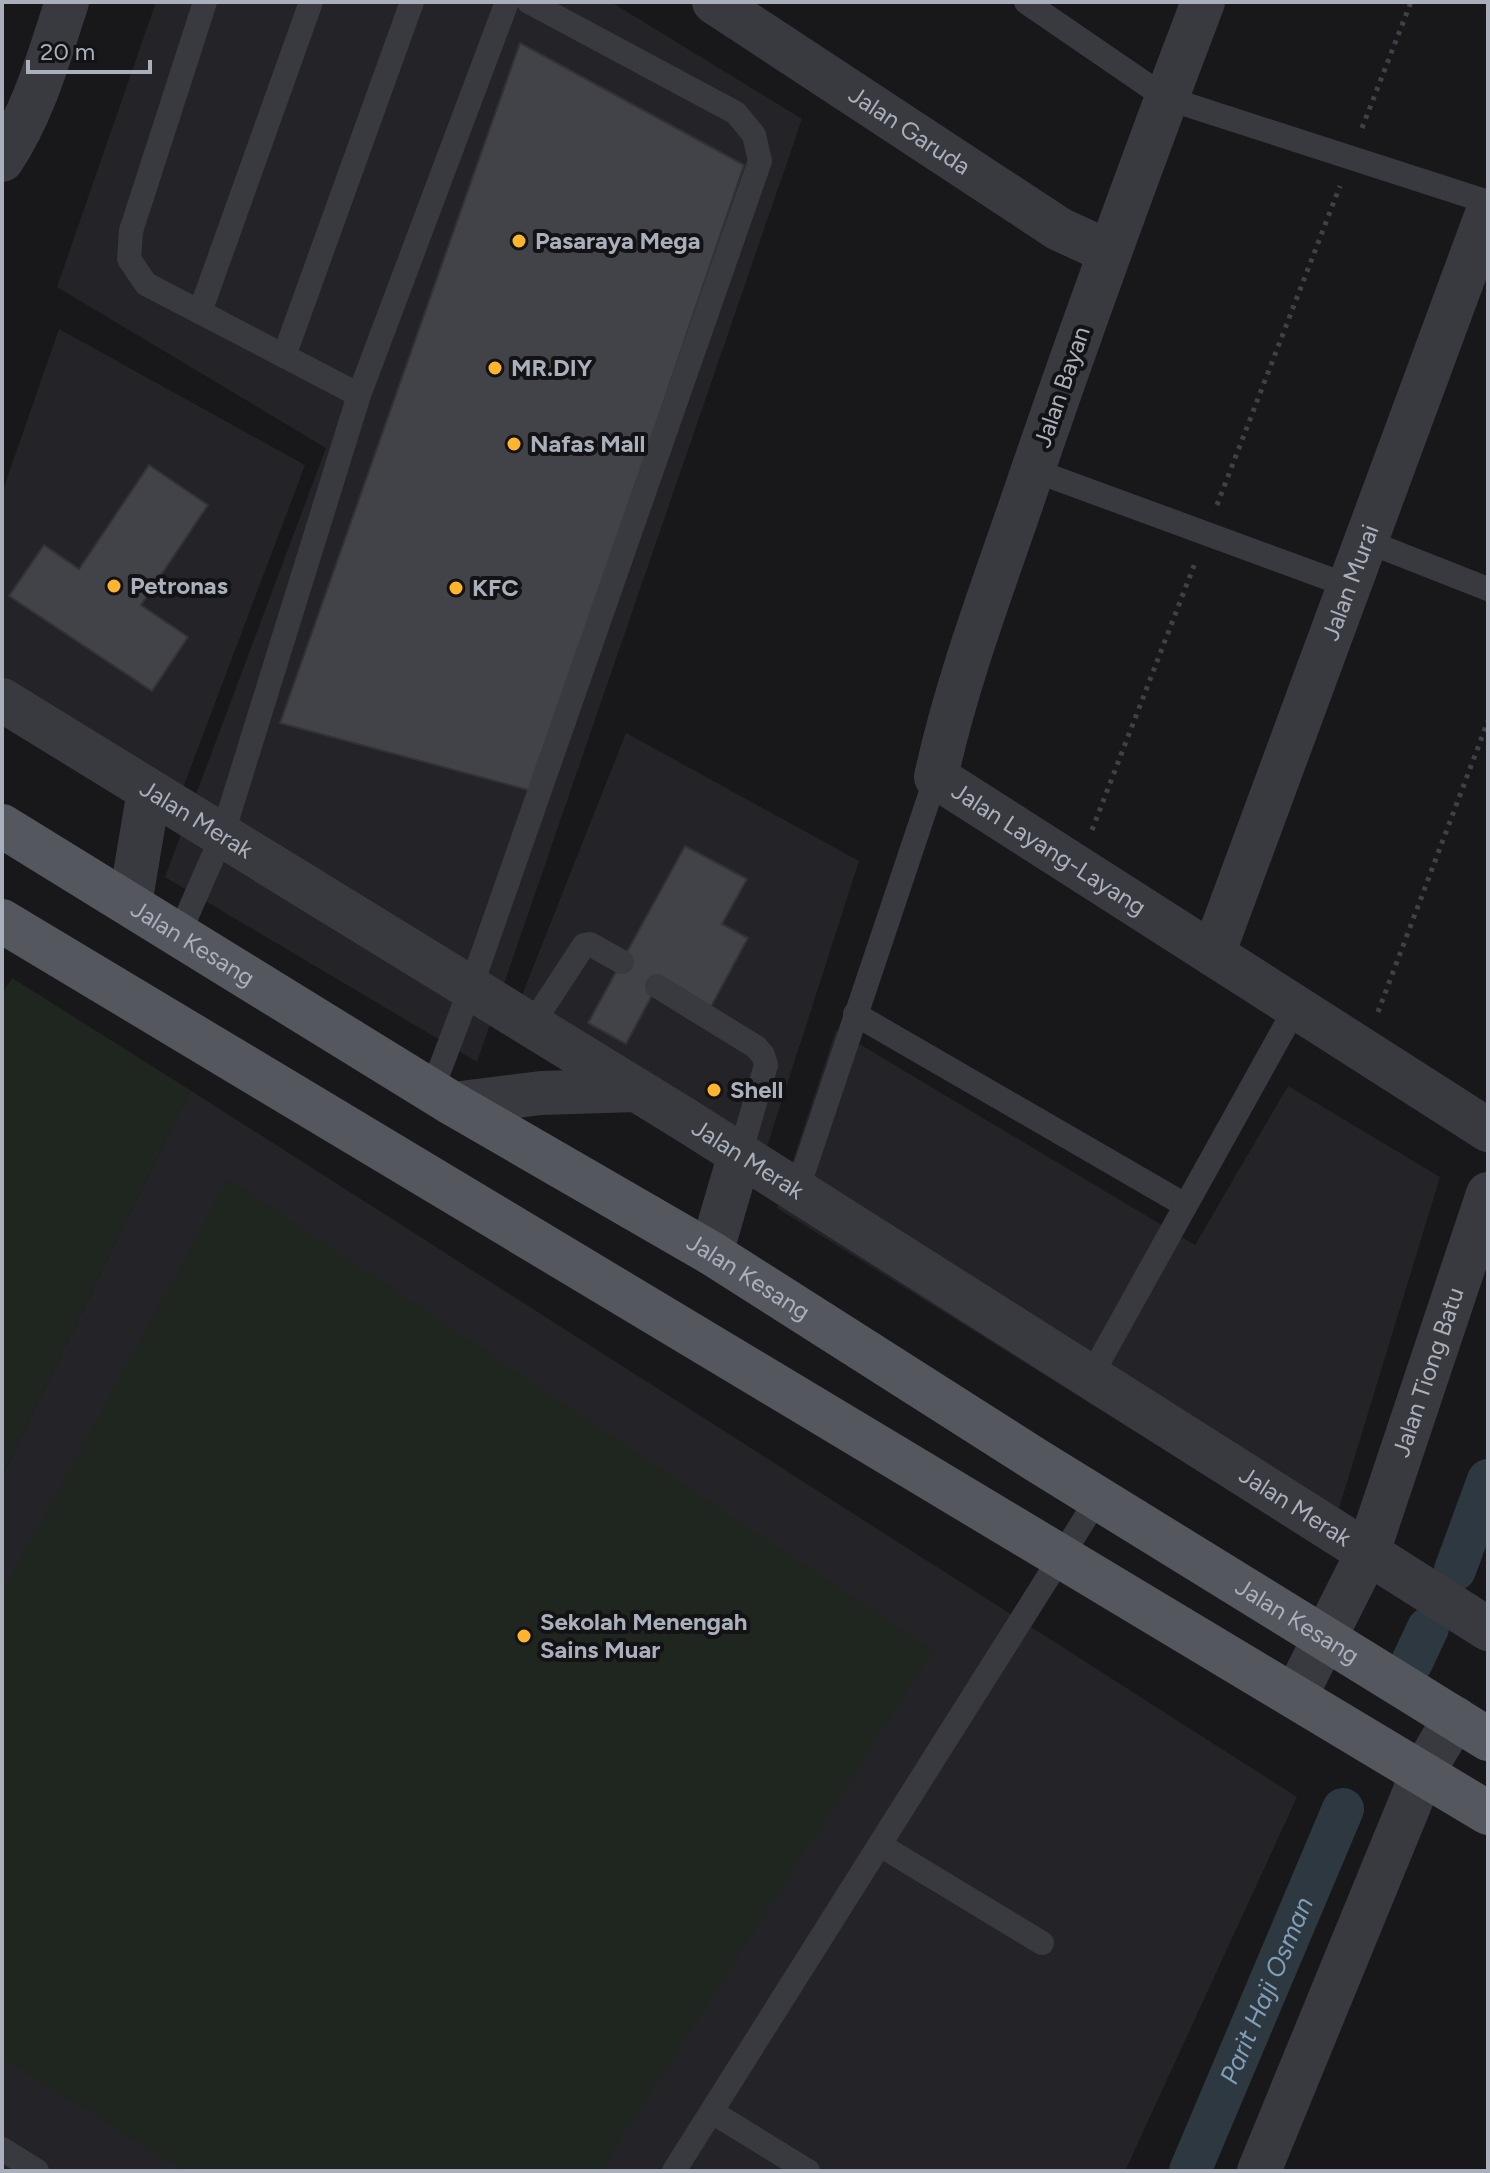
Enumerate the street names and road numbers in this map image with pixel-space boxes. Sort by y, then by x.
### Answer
street label: Jalan Garuda [843,80,976,181]
street label: Jalan Bayan [1027,322,1096,451]
street label: Jalan Murai [1315,521,1385,644]
street label: Jalan Merak [135,773,259,865]
street label: Jalan Layang-Layang [947,776,1152,921]
street label: Jalan Kesang [126,894,260,992]
street label: Jalan Merak [687,1113,810,1205]
street label: Jalan Kesang [682,1227,815,1326]
street label: Jalan Tiong Batu [1386,1283,1470,1461]
street label: Jalan Merak [1234,1460,1357,1553]
street label: Jalan Kesang [1230,1572,1365,1670]

